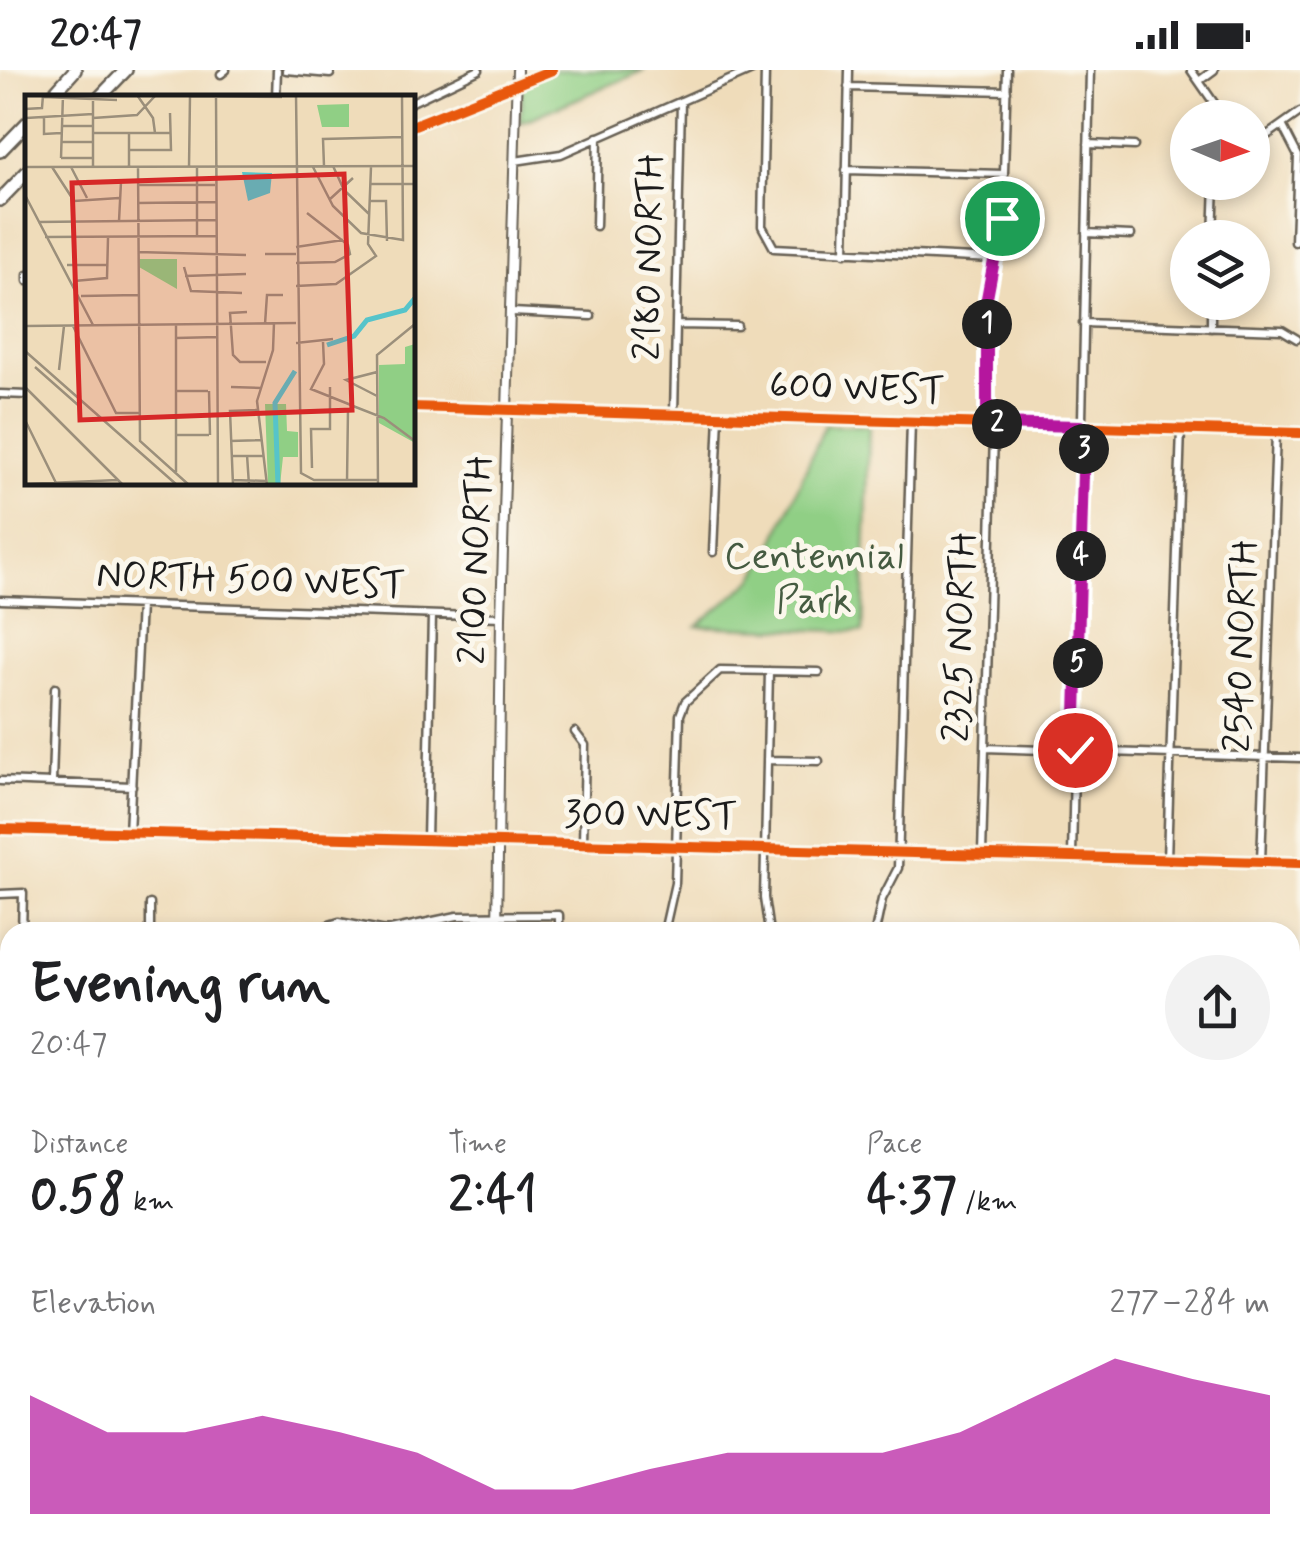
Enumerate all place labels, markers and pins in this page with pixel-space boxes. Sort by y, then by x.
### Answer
pin [960,176,1045,261]
pin: 1 [962,299,1012,349]
pin: 2 [972,399,1022,449]
pin: 3 [1059,424,1109,474]
pin: 4 [1056,531,1106,581]
pin: 5 [1053,638,1103,688]
pin [1033,708,1118,793]

